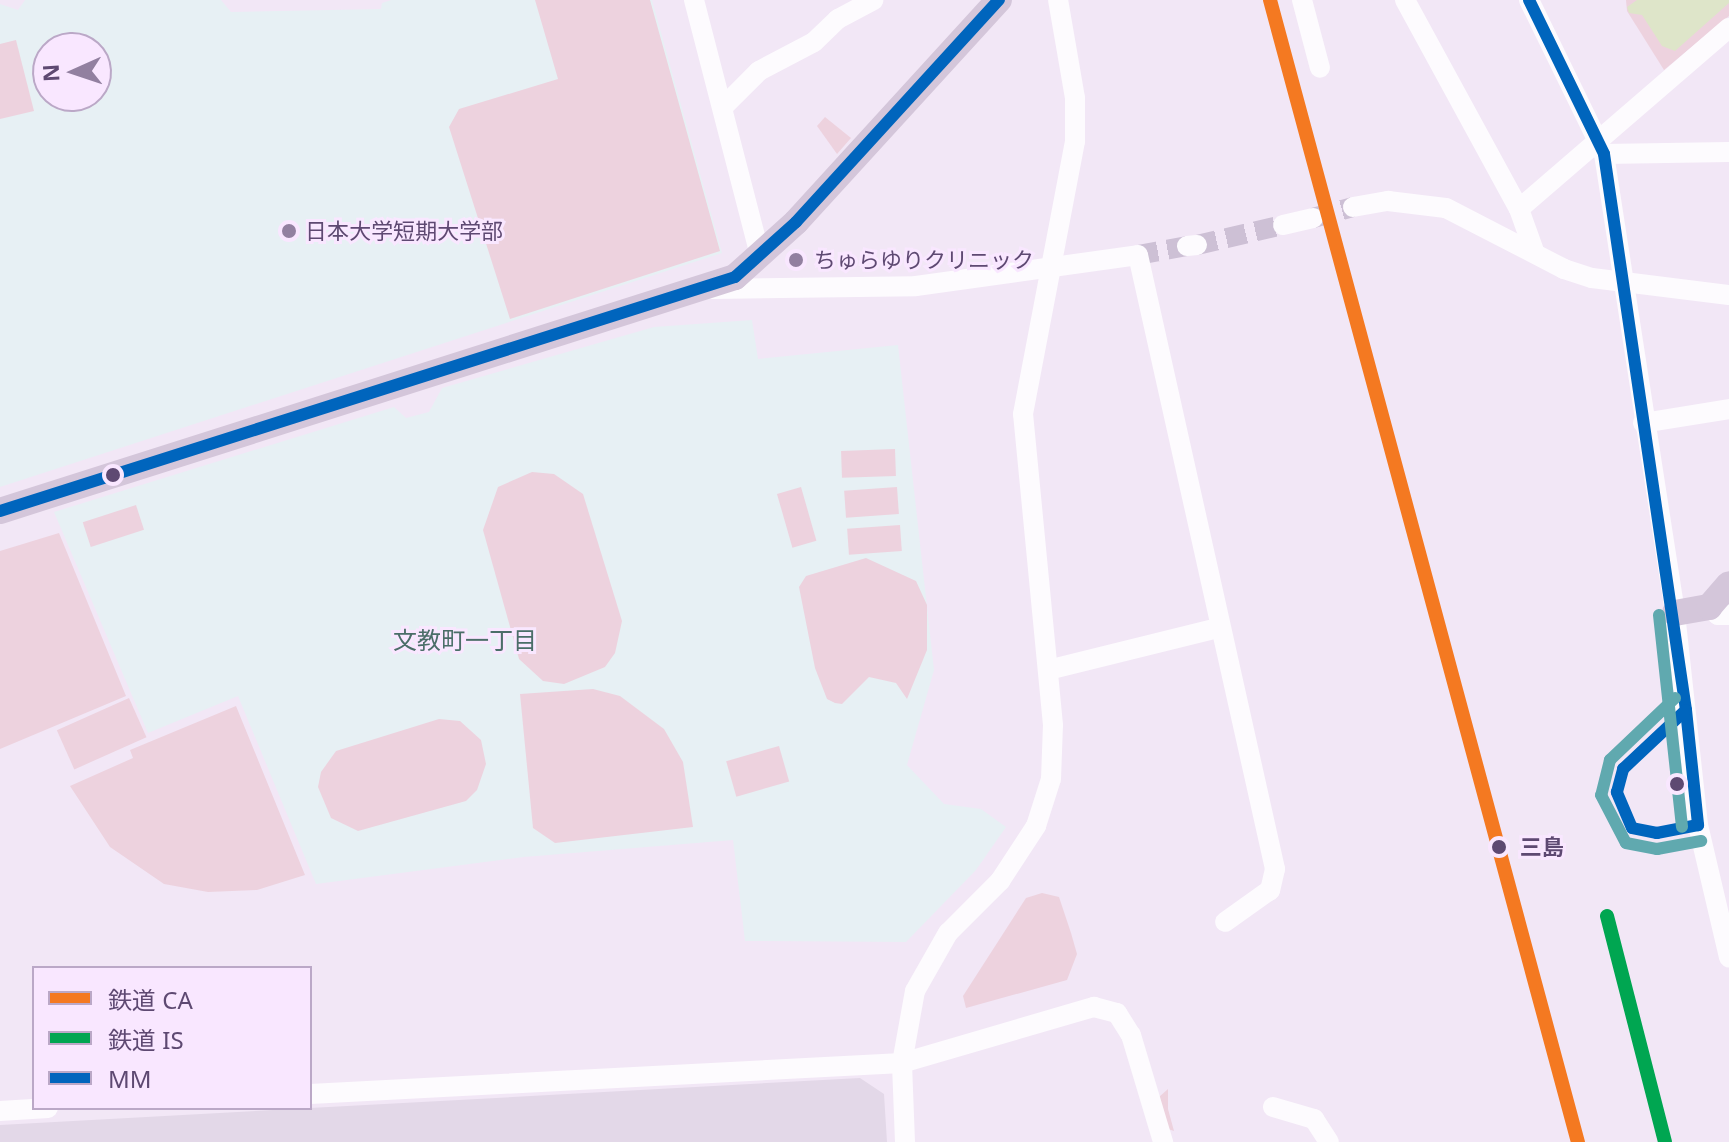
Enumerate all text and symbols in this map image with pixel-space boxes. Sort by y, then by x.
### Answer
north arrow [32,32,112,112]
text: N [35,63,65,83]
place label: 日本大学短期大学部 [305,218,503,244]
marker: 日本大学短期大学部 [280,222,298,240]
place label: ちゅらゆりクリニック [814,247,1034,273]
marker: ちゅらゆりクリニック [785,249,807,271]
unlabelled marker [105,467,121,483]
district label: 文教町一丁目 [393,626,537,654]
unlabelled marker [1669,776,1685,792]
marker: 三島 [1485,833,1513,861]
place label: 三島 [1520,834,1564,860]
legend [32,966,312,1110]
text: 鉄道 CA [108,983,193,1016]
text: 鉄道 IS [108,1023,184,1056]
text: MM [108,1062,152,1095]

